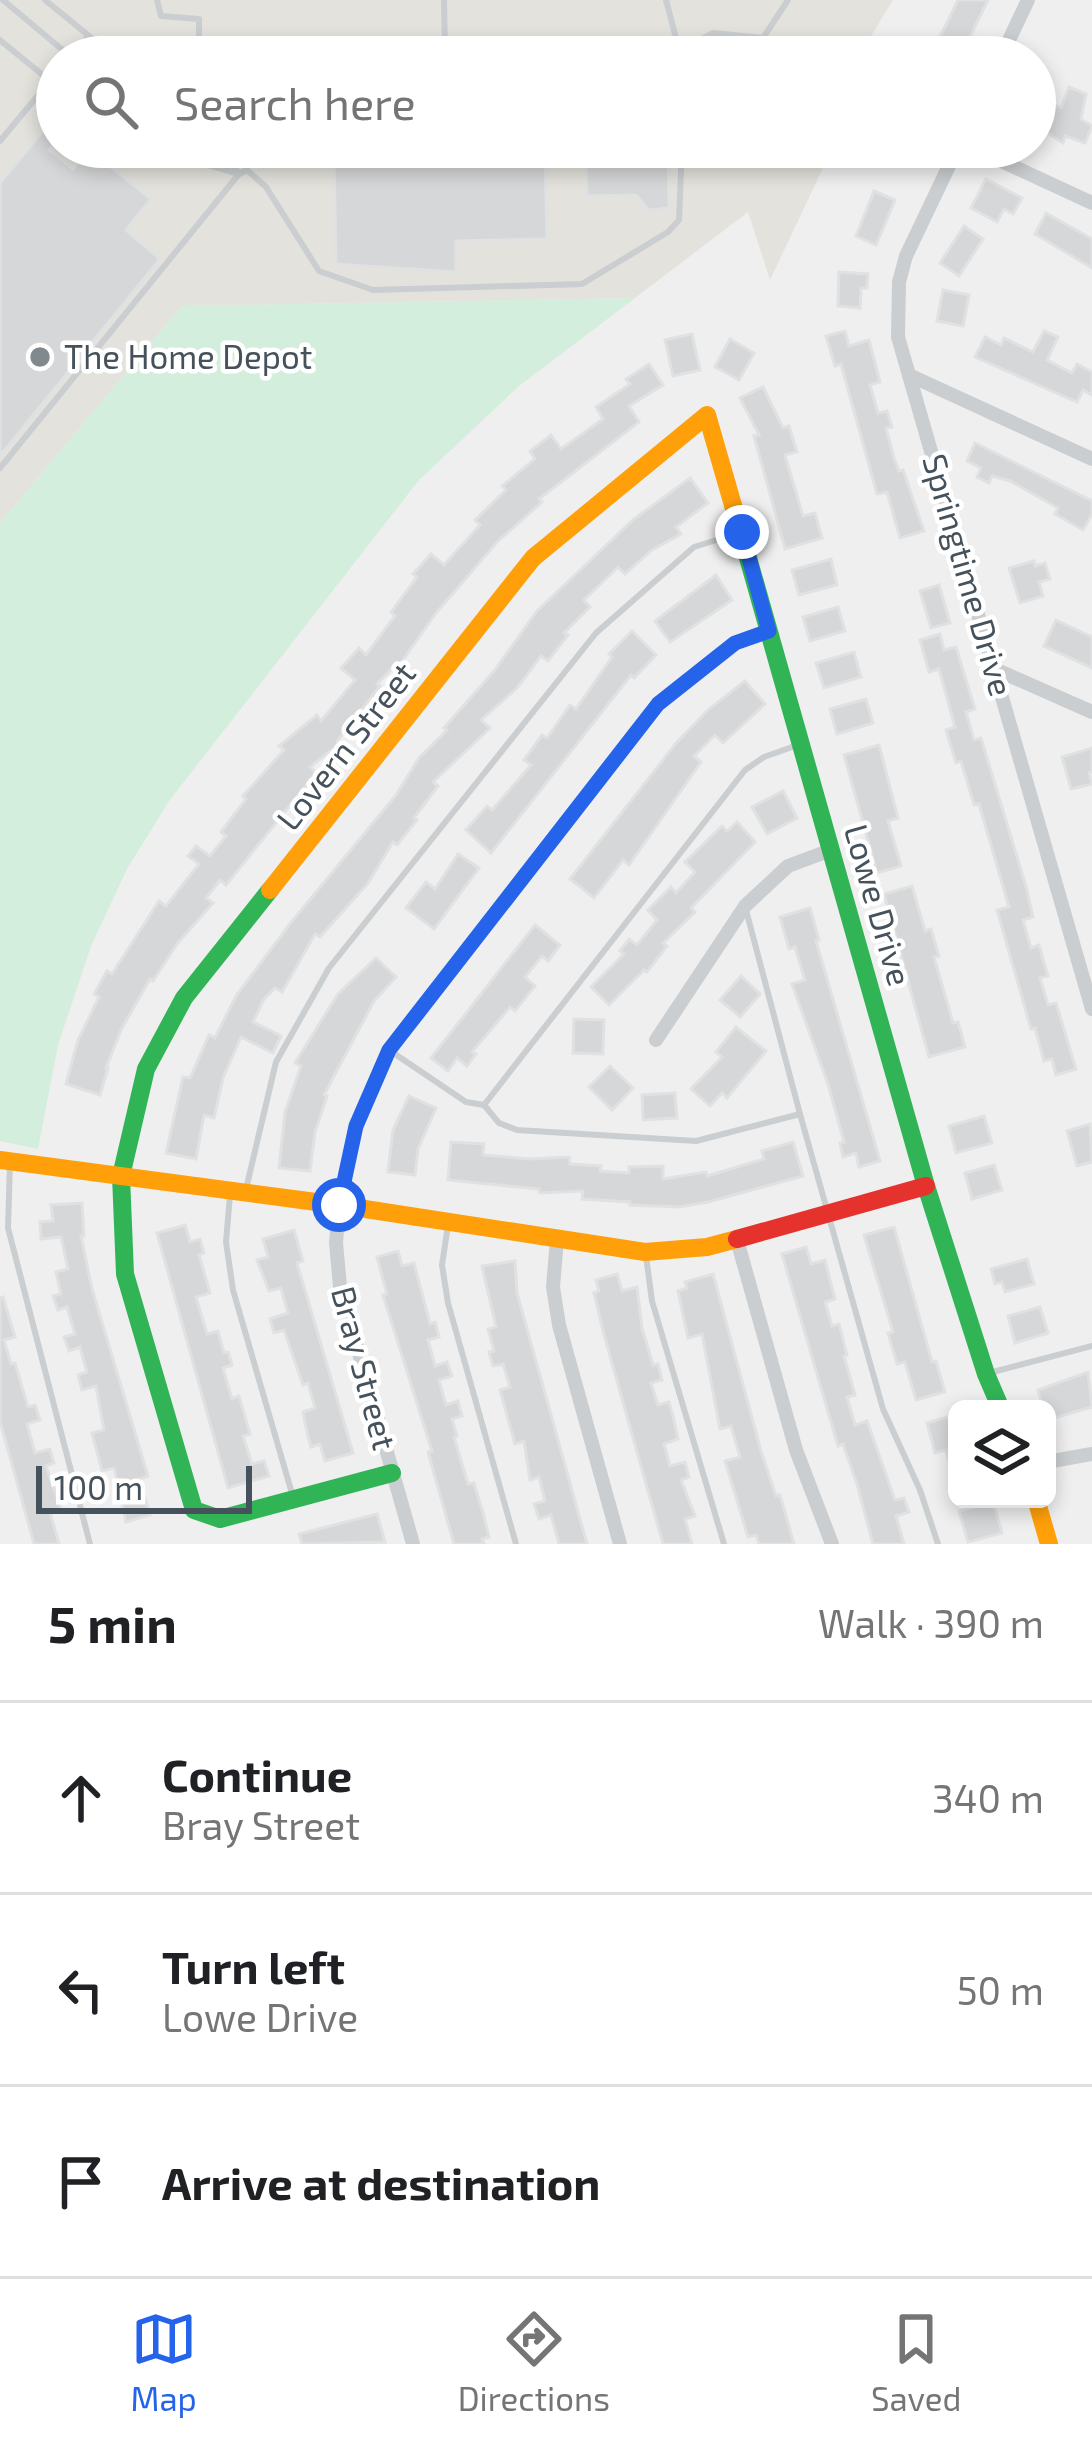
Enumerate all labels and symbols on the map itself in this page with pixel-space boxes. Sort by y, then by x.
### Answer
place label: The Home Depot [64,336,312,376]
marker: The Home Depot [27,344,53,370]
street label: Springtime Drive [915,449,1023,700]
route end [715,505,769,559]
street label: Lovern Street [267,654,423,837]
street label: Lowe Drive [837,819,921,990]
route start [312,1178,366,1232]
street label: Bray Street [324,1282,406,1454]
scale bar [36,1460,252,1513]

